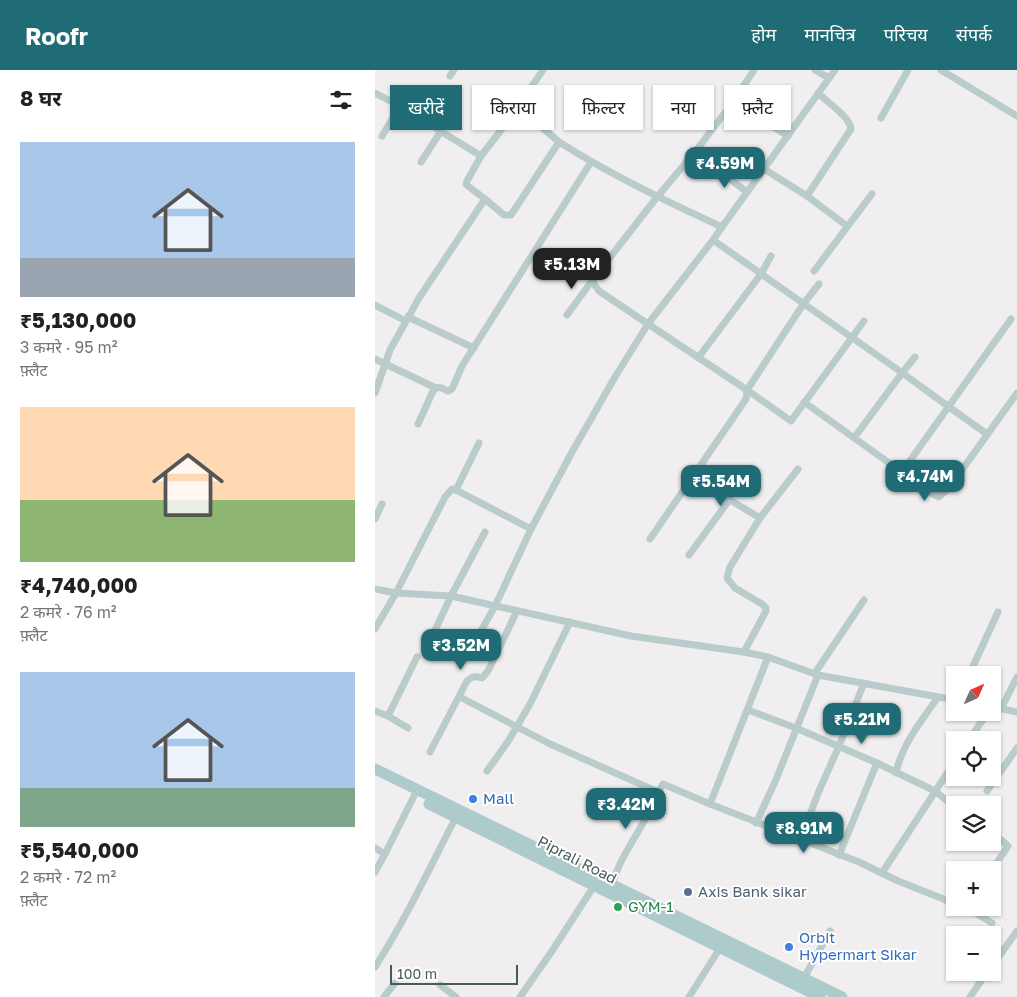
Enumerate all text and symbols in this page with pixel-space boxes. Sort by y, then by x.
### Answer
text: Roofr [25,21,88,50]
text: होम [751,23,776,45]
text: मानचित्र [804,23,856,45]
text: परिचय [884,23,928,45]
text: संपर्क [956,23,992,45]
text: 8 घर [20,85,62,111]
chip: खरीदें [390,85,462,130]
chip: किराया [472,85,554,130]
chip: फ़िल्टर [564,85,643,130]
chip: नया [653,85,714,130]
chip: फ़्लैट [724,85,791,130]
icon: filters [327,86,355,114]
pin: ₹4.59M [684,146,766,189]
text: ₹4.59M [696,153,754,173]
icon: home [143,175,233,265]
pin: ₹5.13M [531,248,613,290]
text: ₹5.13M [544,254,600,274]
text: ₹5,130,000 [20,307,137,333]
text: 3 कमरे · 95 m² [20,337,117,357]
text: फ़्लैट [20,360,48,380]
icon: home [143,440,233,530]
pin: ₹4.74M [884,460,966,502]
pin: ₹5.54M [680,464,762,507]
text: ₹4.74M [896,466,954,486]
text: ₹5.54M [692,471,750,491]
text: ₹4,740,000 [20,572,138,598]
text: 2 कमरे · 76 m² [20,602,117,622]
text: फ़्लैट [20,625,48,645]
pin: ₹3.52M [420,628,502,671]
text: ₹3.52M [432,635,490,655]
north arrow [946,666,1001,721]
map controls [946,666,1001,981]
pin: ₹5.21M [821,702,903,745]
icon: home [143,705,233,795]
text: ₹5.21M [834,709,890,729]
button: locate [946,731,1001,786]
pin: ₹3.42M [585,788,667,830]
place label: Mall [483,789,514,807]
marker: Mall [467,793,479,805]
text: ₹3.42M [597,794,655,814]
button: layers [946,796,1001,851]
pin: ₹8.91M [763,812,845,854]
text: ₹8.91M [775,818,833,838]
street label: Piprali Road [535,831,620,887]
text: ₹5,540,000 [20,837,139,863]
button: + [946,861,1001,916]
text: 2 कमरे · 72 m² [20,867,116,887]
place label: Axis Bank sikar [698,882,807,900]
marker: Axis Bank sikar [682,886,694,898]
text: फ़्लैट [20,890,48,910]
place label: GYM-1 [628,897,674,915]
marker: GYM-1 [612,901,624,913]
button: − [946,926,1001,981]
place label: Orbit Hypermart Sikar [799,928,917,963]
marker: Orbit Hypermart Sikar [783,941,795,953]
scale bar [390,962,517,985]
text: 100 m [397,965,437,982]

